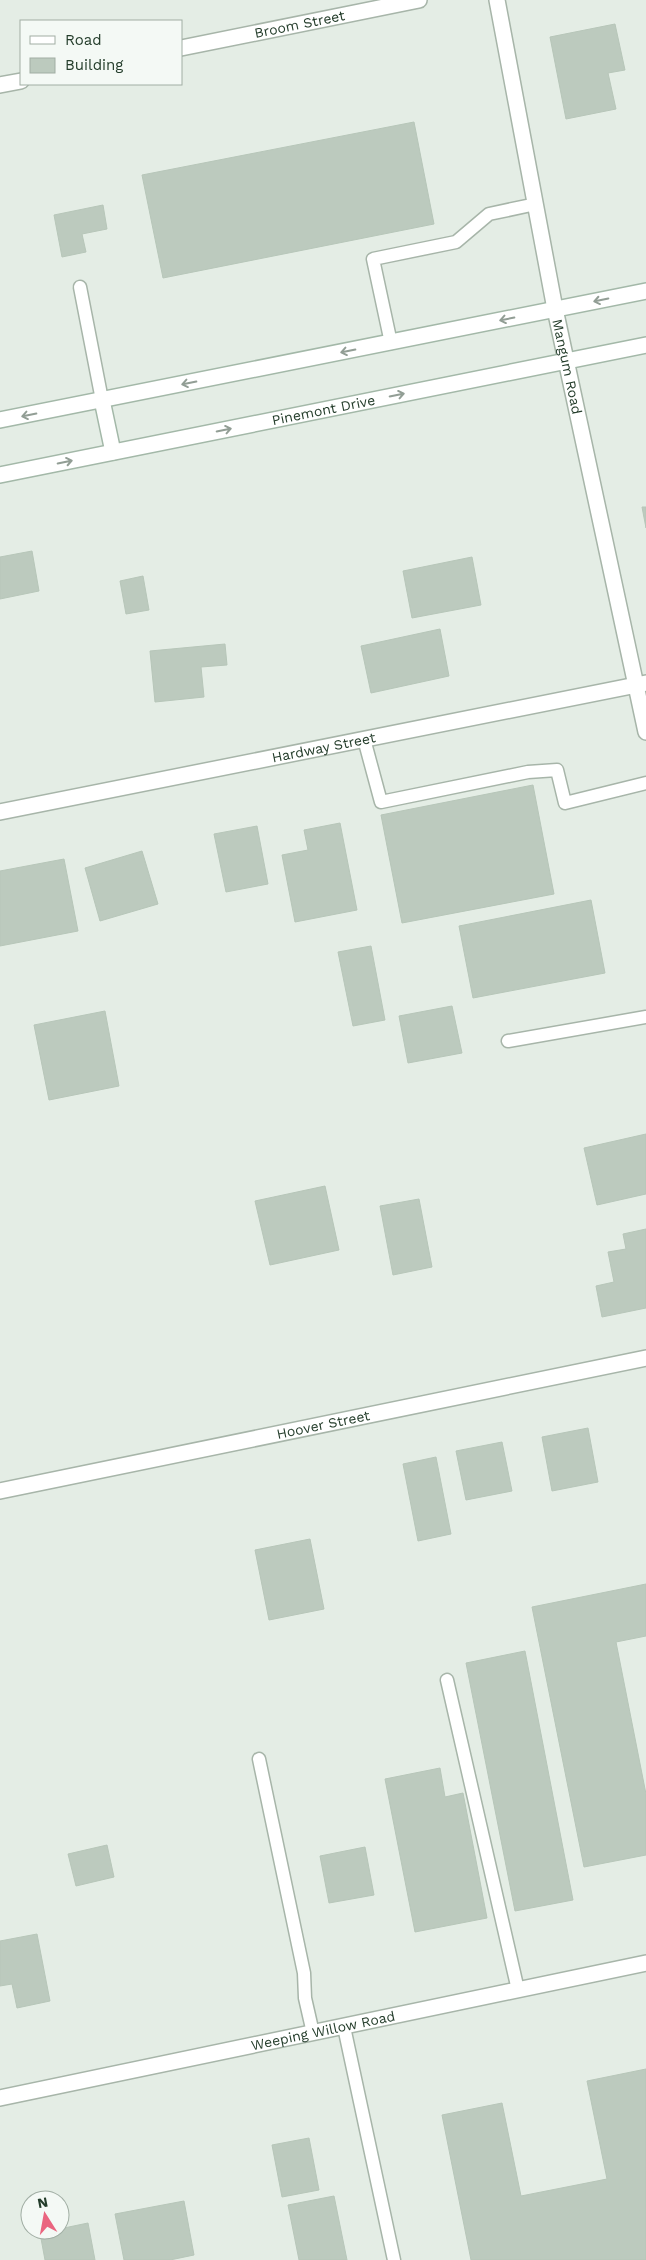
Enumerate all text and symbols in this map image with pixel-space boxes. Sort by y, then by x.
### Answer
street label: Broom Street [253,7,346,41]
legend [20,20,182,85]
text: Road [65,31,102,49]
text: Building [65,56,123,74]
one-way arrow [593,296,609,305]
one-way arrow [500,315,516,324]
street label: Mangum Road [549,318,585,416]
one-way arrow [340,347,356,356]
one-way arrow [181,379,197,388]
one-way arrow [388,390,404,399]
street label: Pinemont Drive [271,392,376,428]
one-way arrow [22,410,38,420]
one-way arrow [216,424,232,434]
one-way arrow [56,456,72,466]
street label: Hardway Street [270,729,377,766]
street label: Hoover Street [275,1407,371,1442]
street label: Weeping Willow Road [250,2008,396,2053]
north arrow [20,2190,70,2240]
text: N [36,2193,49,2211]

